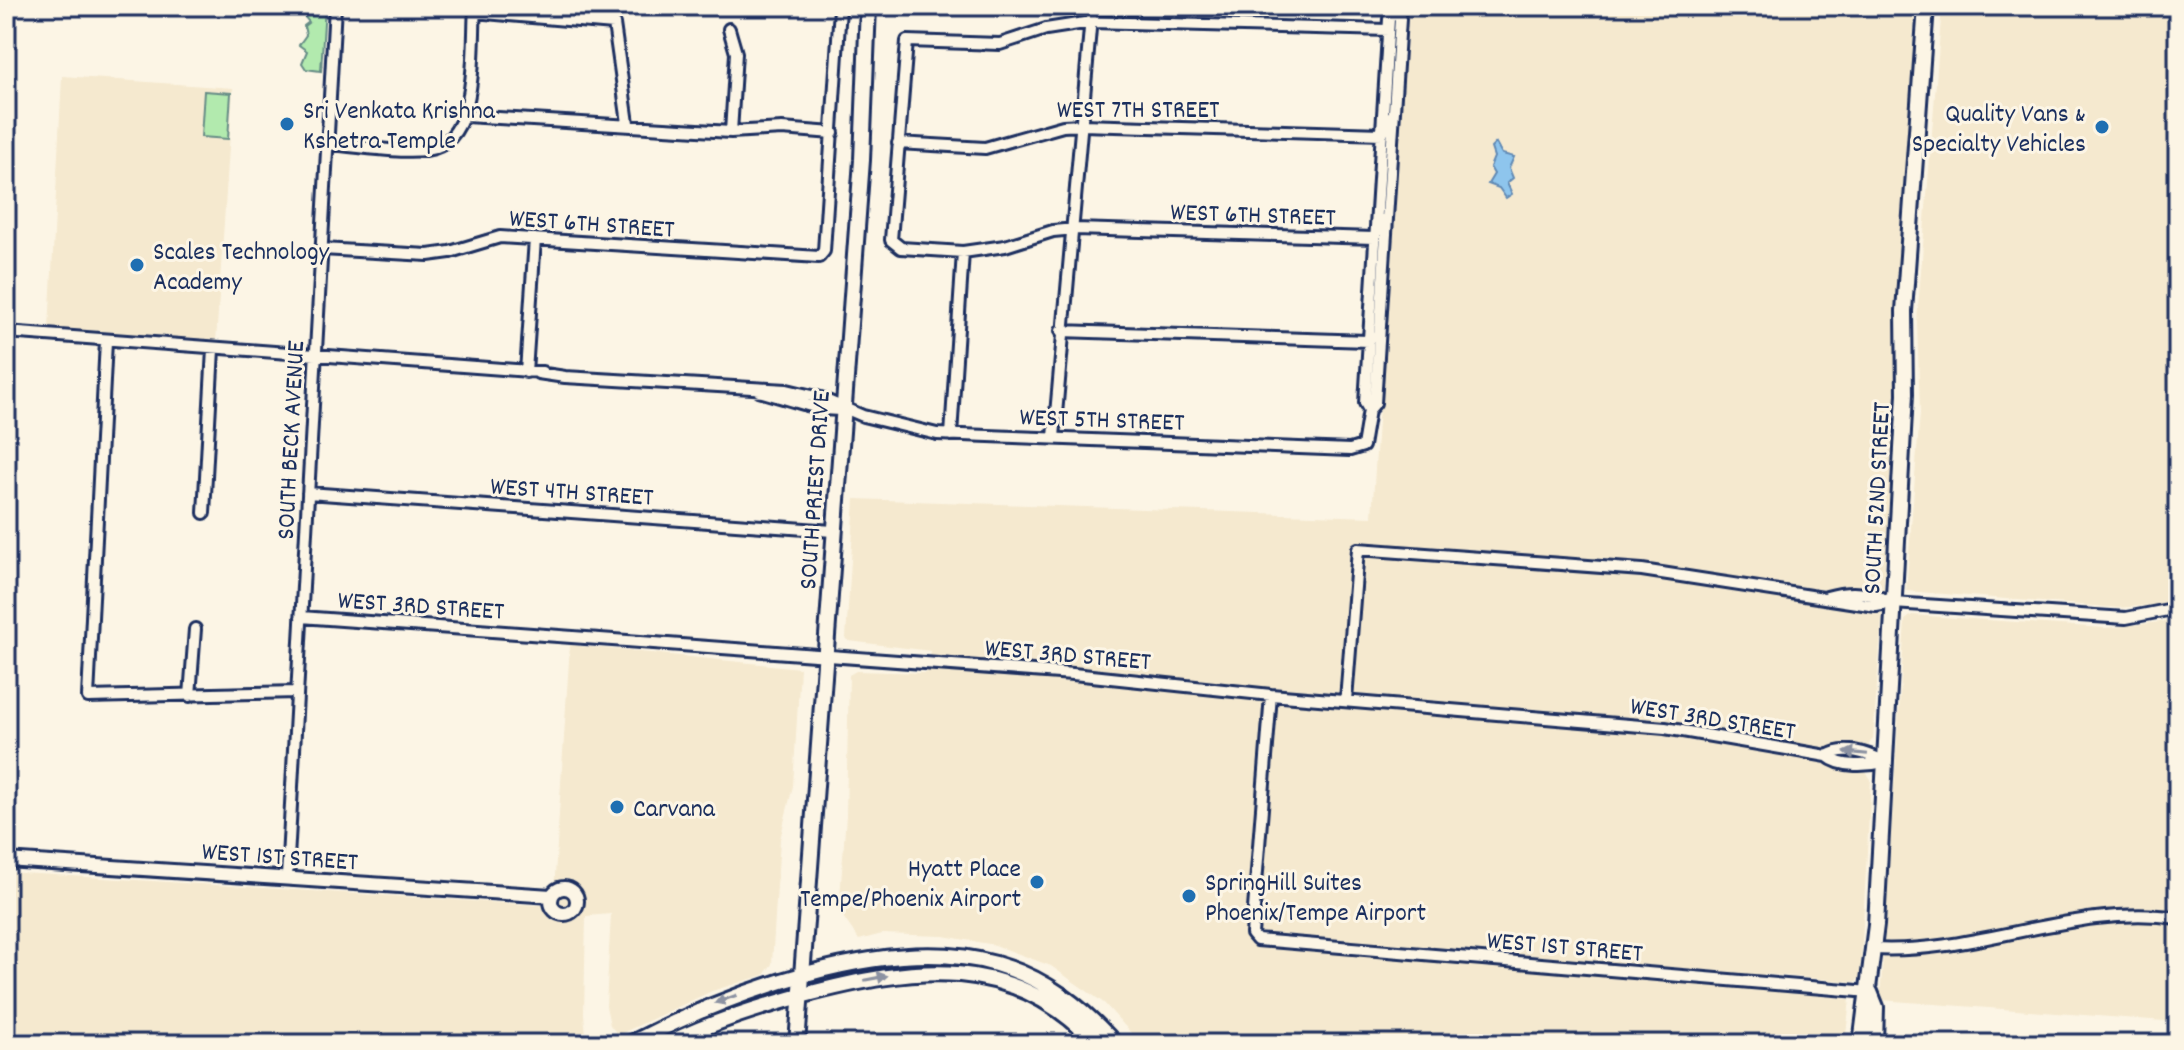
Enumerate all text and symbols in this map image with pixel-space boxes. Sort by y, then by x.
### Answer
street label: WEST 7TH STREET [1057,93,1220,130]
place label: Sri Venkata Krishna Kshetra Temple [303,94,496,161]
place label: Quality Vans & Specialty Vehicles [1912,97,2086,164]
marker: Sri Venkata Krishna Kshetra Temple [278,115,296,133]
marker: Quality Vans & Specialty Vehicles [2093,118,2111,136]
street label: WEST 6TH STREET [1170,195,1337,238]
street label: WEST 6TH STREET [508,201,676,250]
place label: Scales Technology Academy [153,235,330,302]
marker: Scales Technology Academy [128,256,146,274]
street label: SOUTH BECK AVENUE [269,340,316,541]
street label: SOUTH PRIEST DRIVE [791,389,842,591]
street label: WEST 5TH STREET [1019,400,1185,443]
street label: SOUTH 52ND STREET [1855,400,1902,595]
street label: WEST 4TH STREET [489,469,655,518]
street label: WEST 3RD STREET [336,583,506,632]
street label: WEST 3RD STREET [983,631,1153,682]
street label: WEST 3RD STREET [1627,689,1798,752]
one-way arrow [1843,746,1868,759]
place label: Carvana [633,792,716,829]
marker: Carvana [608,798,626,816]
street label: WEST 1ST STREET [200,835,360,882]
place label: Hyatt Place Tempe/Phoenix Airport [800,852,1021,919]
place label: SpringHill Suites Phoenix/Tempe Airport [1205,866,1426,933]
marker: Hyatt Place Tempe/Phoenix Airport [1028,873,1046,891]
marker: SpringHill Suites Phoenix/Tempe Airport [1180,887,1198,905]
street label: WEST 1ST STREET [1485,923,1645,974]
one-way arrow [863,972,888,984]
one-way arrow [714,993,738,1006]

